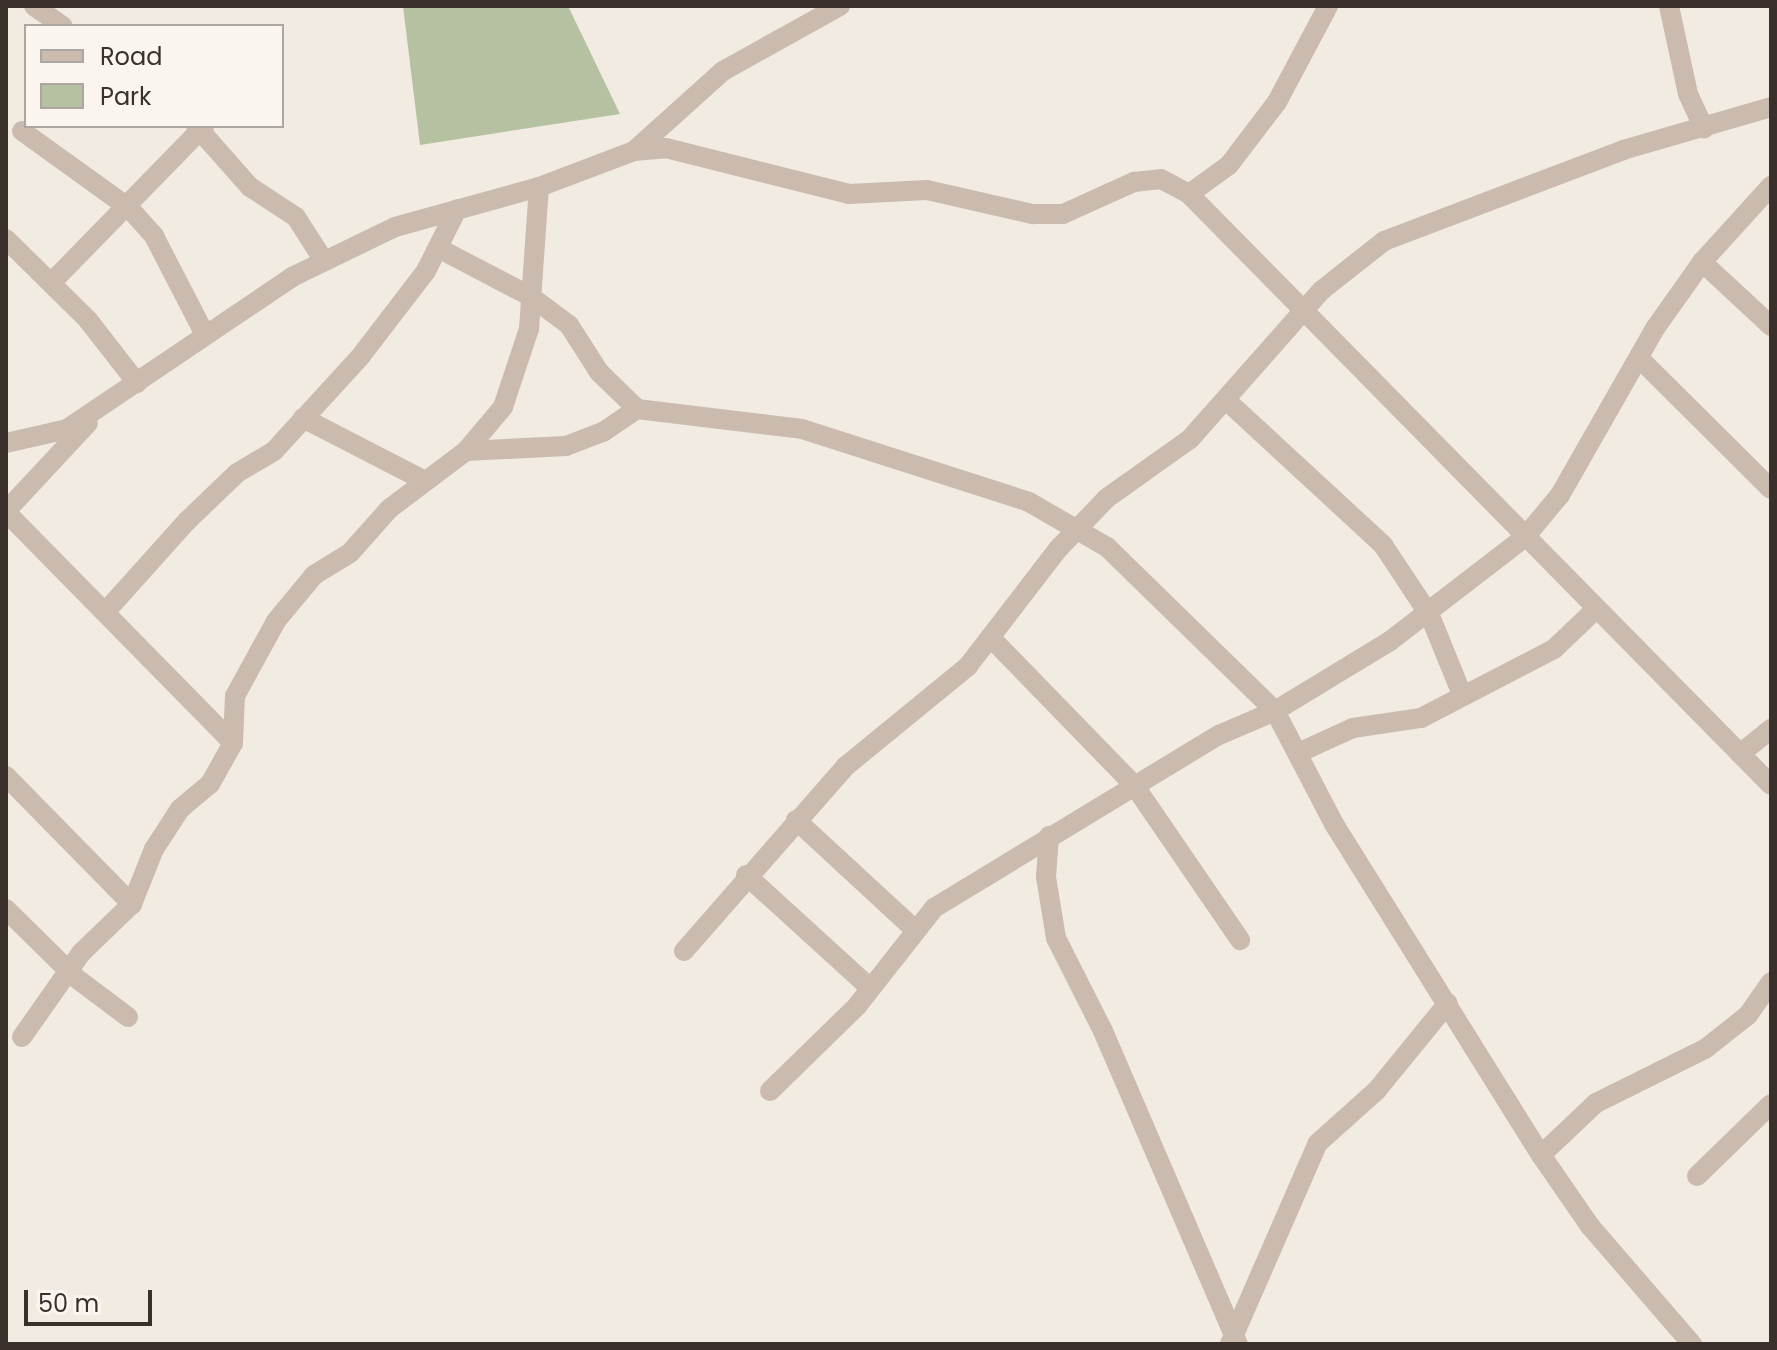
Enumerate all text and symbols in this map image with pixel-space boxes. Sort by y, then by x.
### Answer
legend [24,24,284,128]
text: Road [100,40,162,73]
text: Park [100,80,151,113]
scale bar [28,1274,156,1324]
text: 50 m [38,1287,99,1320]

